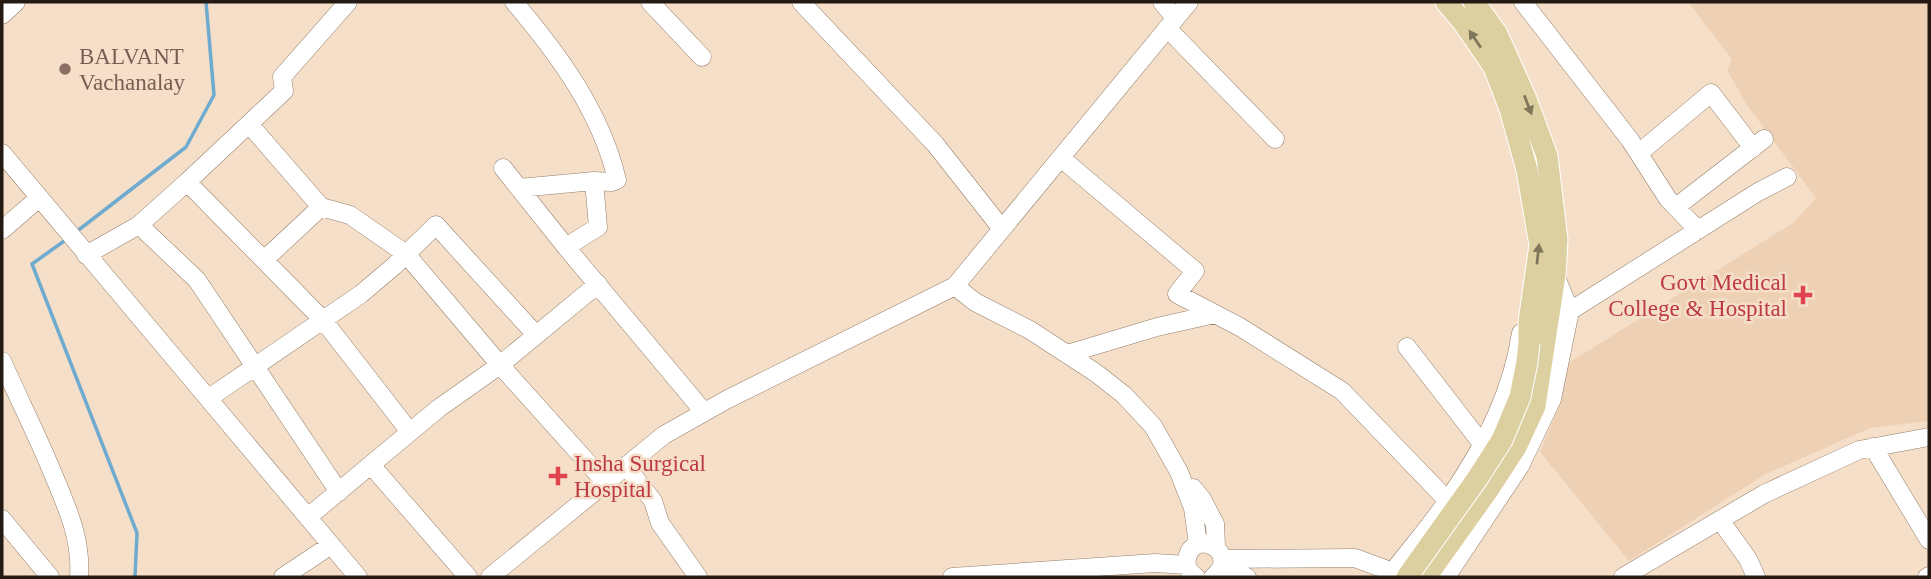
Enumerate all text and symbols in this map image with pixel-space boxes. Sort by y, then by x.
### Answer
one-way arrow [1469,30,1482,49]
place label: BALVANT Vachanalay [79,44,185,95]
marker: BALVANT Vachanalay [57,61,73,77]
one-way arrow [1523,95,1534,116]
one-way arrow [1533,243,1544,265]
place label: Govt Medical College & Hospital [1608,270,1787,321]
marker: Govt Medical College & Hospital [1793,285,1813,305]
place label: Insha Surgical Hospital [574,451,706,502]
marker: Insha Surgical Hospital [548,466,568,486]

